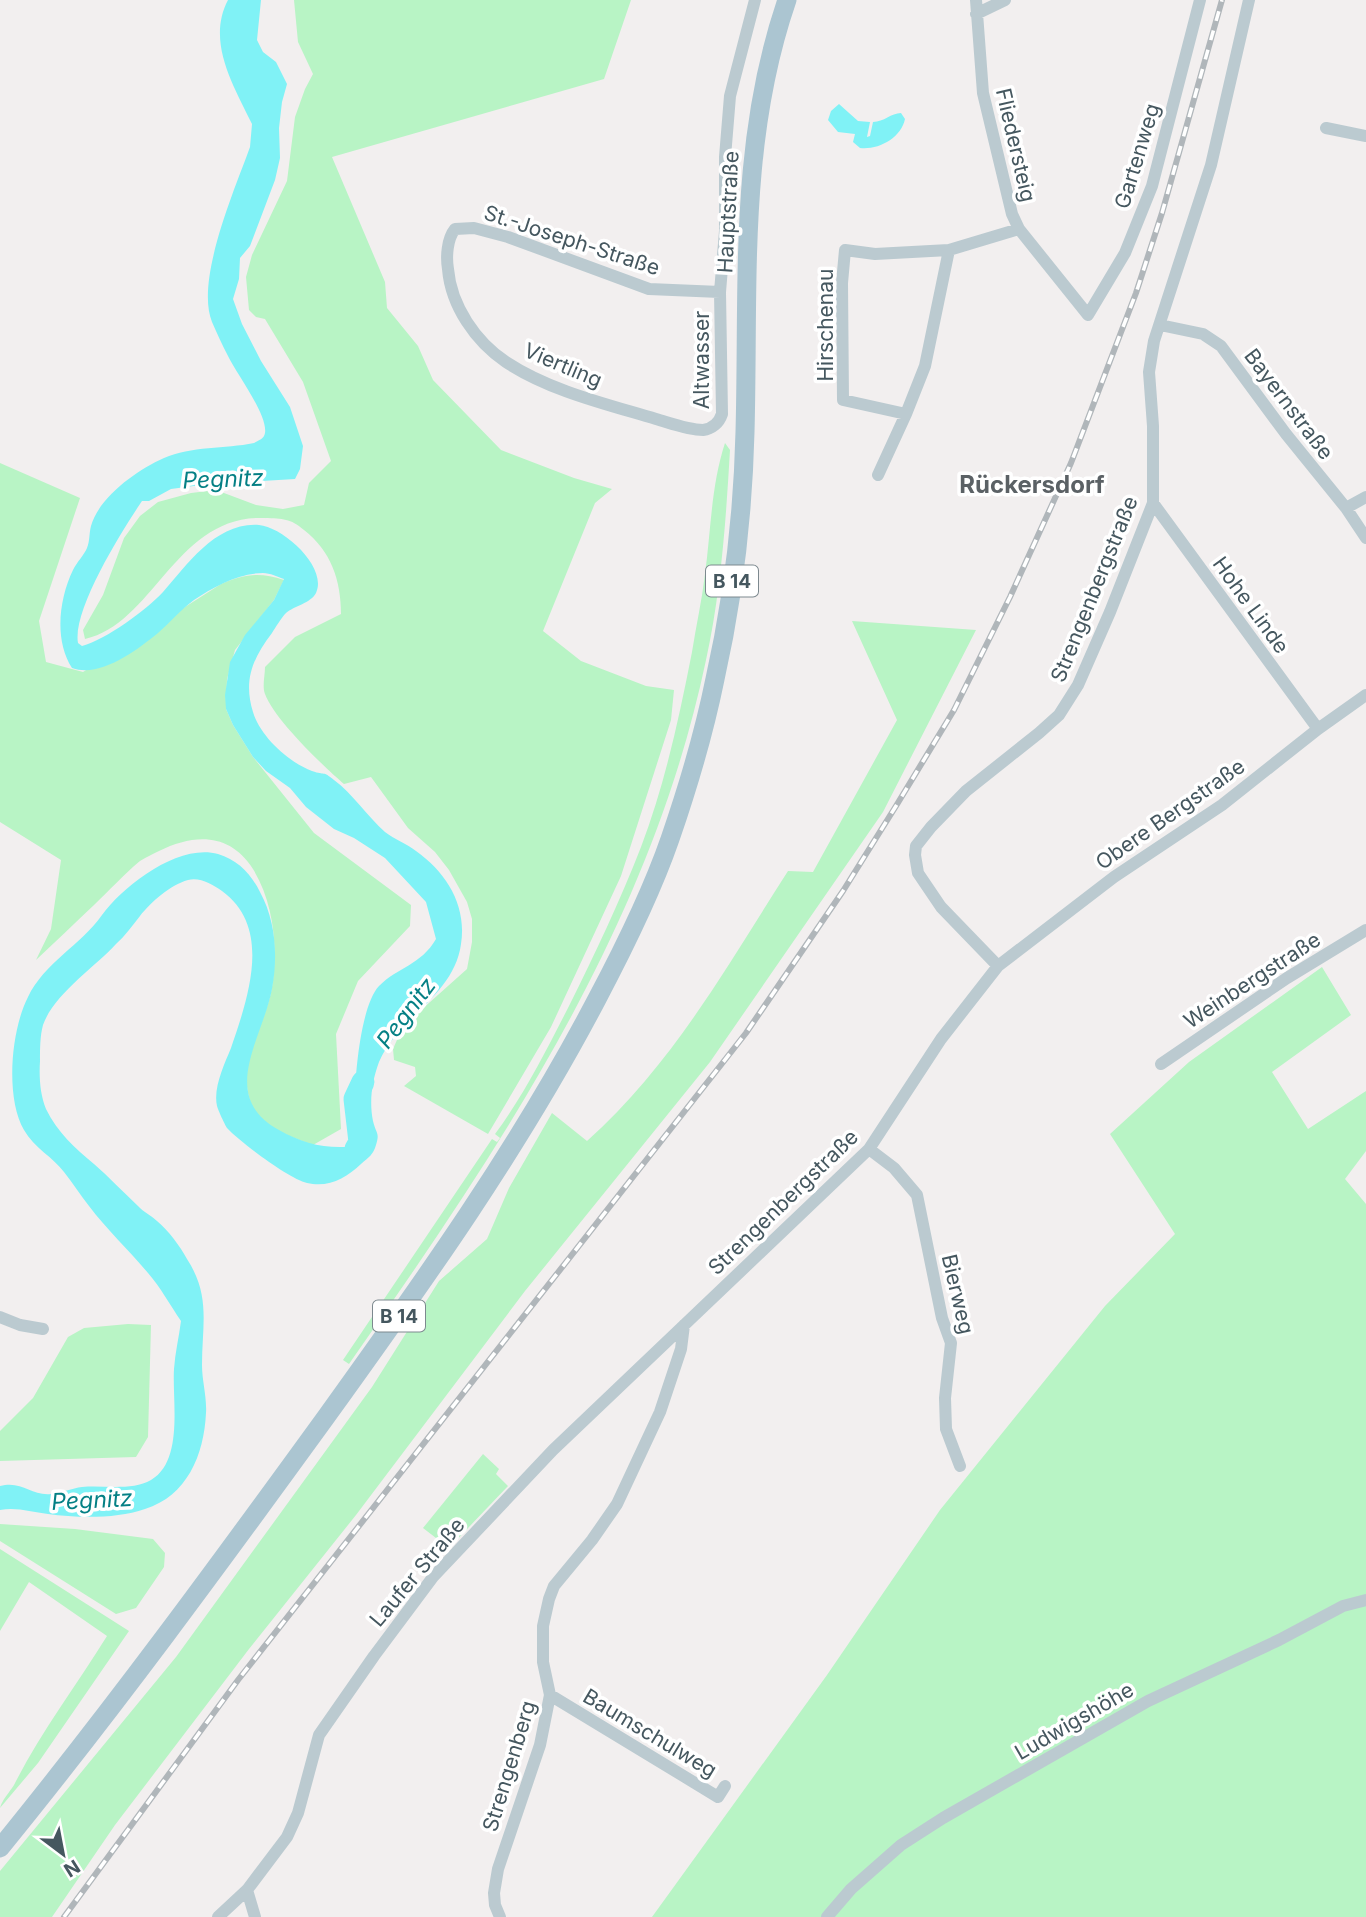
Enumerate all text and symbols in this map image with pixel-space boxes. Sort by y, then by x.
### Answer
street label: Fliedersteig [991,86,1041,204]
street label: Gartenweg [1109,100,1165,212]
street label: Hauptstraße [712,150,744,274]
street label: St.-Joseph-Straße [481,200,663,280]
street label: Hirschenau [813,269,838,381]
street label: Altwasser [689,311,714,409]
street label: Viertling [520,337,606,393]
street label: Bayernstraße [1239,344,1339,464]
water label: Pegnitz [182,464,264,494]
district label: Rückersdorf [959,470,1105,499]
street label: Strengenbergstraße [1045,492,1143,686]
street label: Hohe Linde [1208,552,1294,658]
road number: B 14 [706,566,758,596]
street label: Obere Bergstraße [1091,753,1249,875]
street label: Weinbergstraße [1179,927,1325,1033]
water label: Pegnitz [370,972,442,1054]
street label: Strengenbergstraße [703,1124,863,1280]
street label: Bierweg [937,1252,979,1336]
road number: B 14 [373,1300,425,1332]
water label: Pegnitz [51,1484,134,1516]
street label: Laufer Straße [364,1512,470,1632]
street label: Ludwigshöhe [1010,1677,1138,1765]
street label: Baumschulweg [579,1683,721,1783]
street label: Strengenberg [477,1697,541,1835]
north arrow [28,1819,98,1889]
text: N [60,1854,84,1882]

